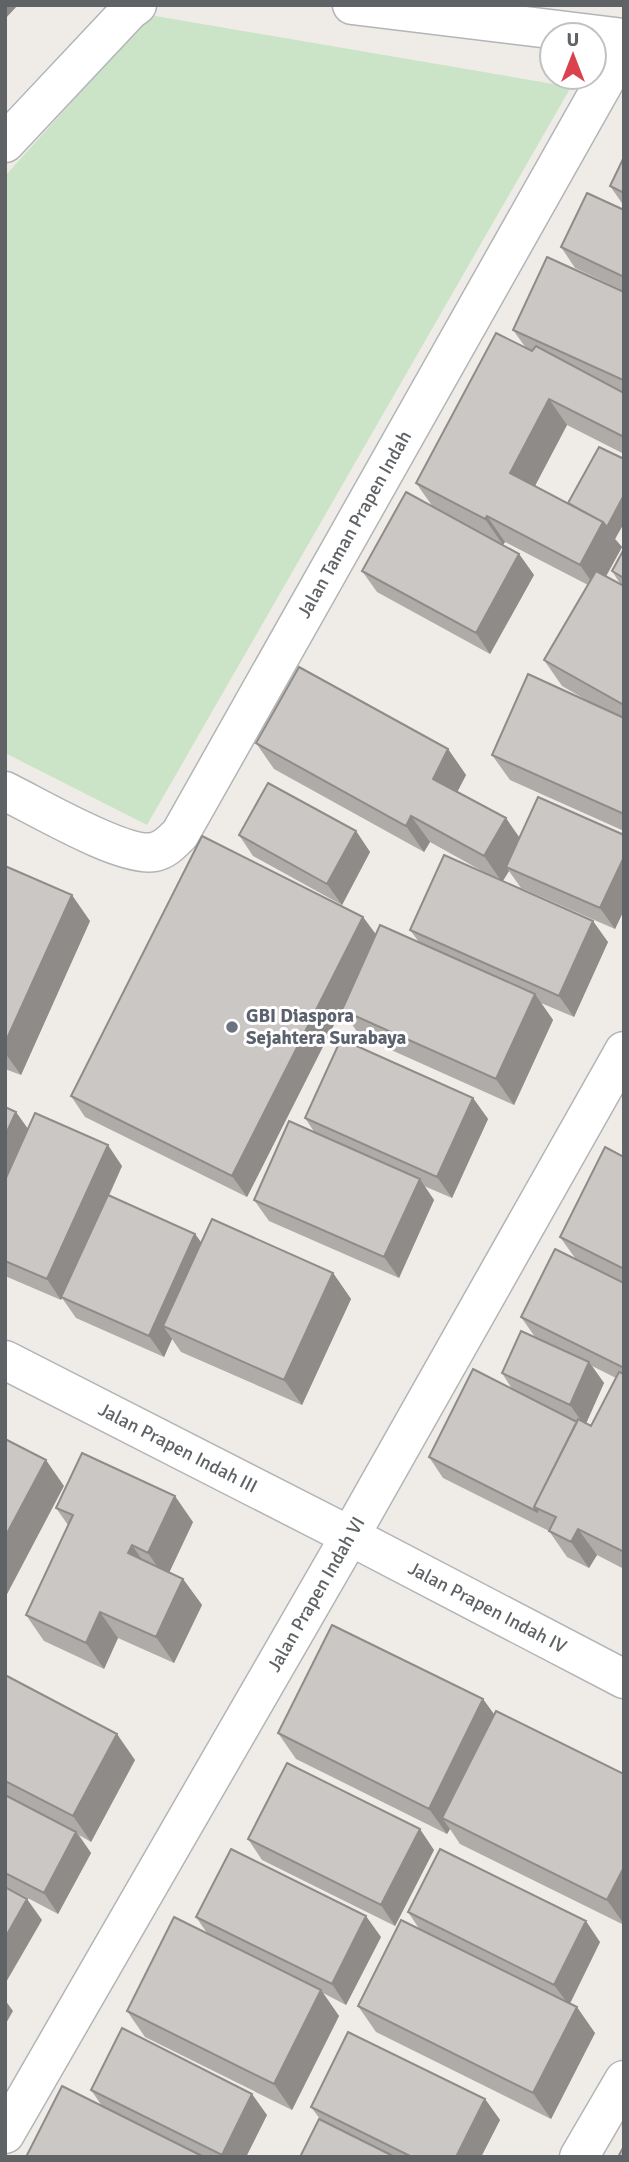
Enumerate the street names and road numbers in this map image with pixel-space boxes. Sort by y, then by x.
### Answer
street label: Jalan Taman Prapen Indah [292,426,417,623]
street label: Jalan Prapen Indah III [94,1398,261,1499]
street label: Jalan Prapen Indah VI [262,1512,370,1676]
street label: Jalan Prapen Indah IV [404,1556,570,1659]

